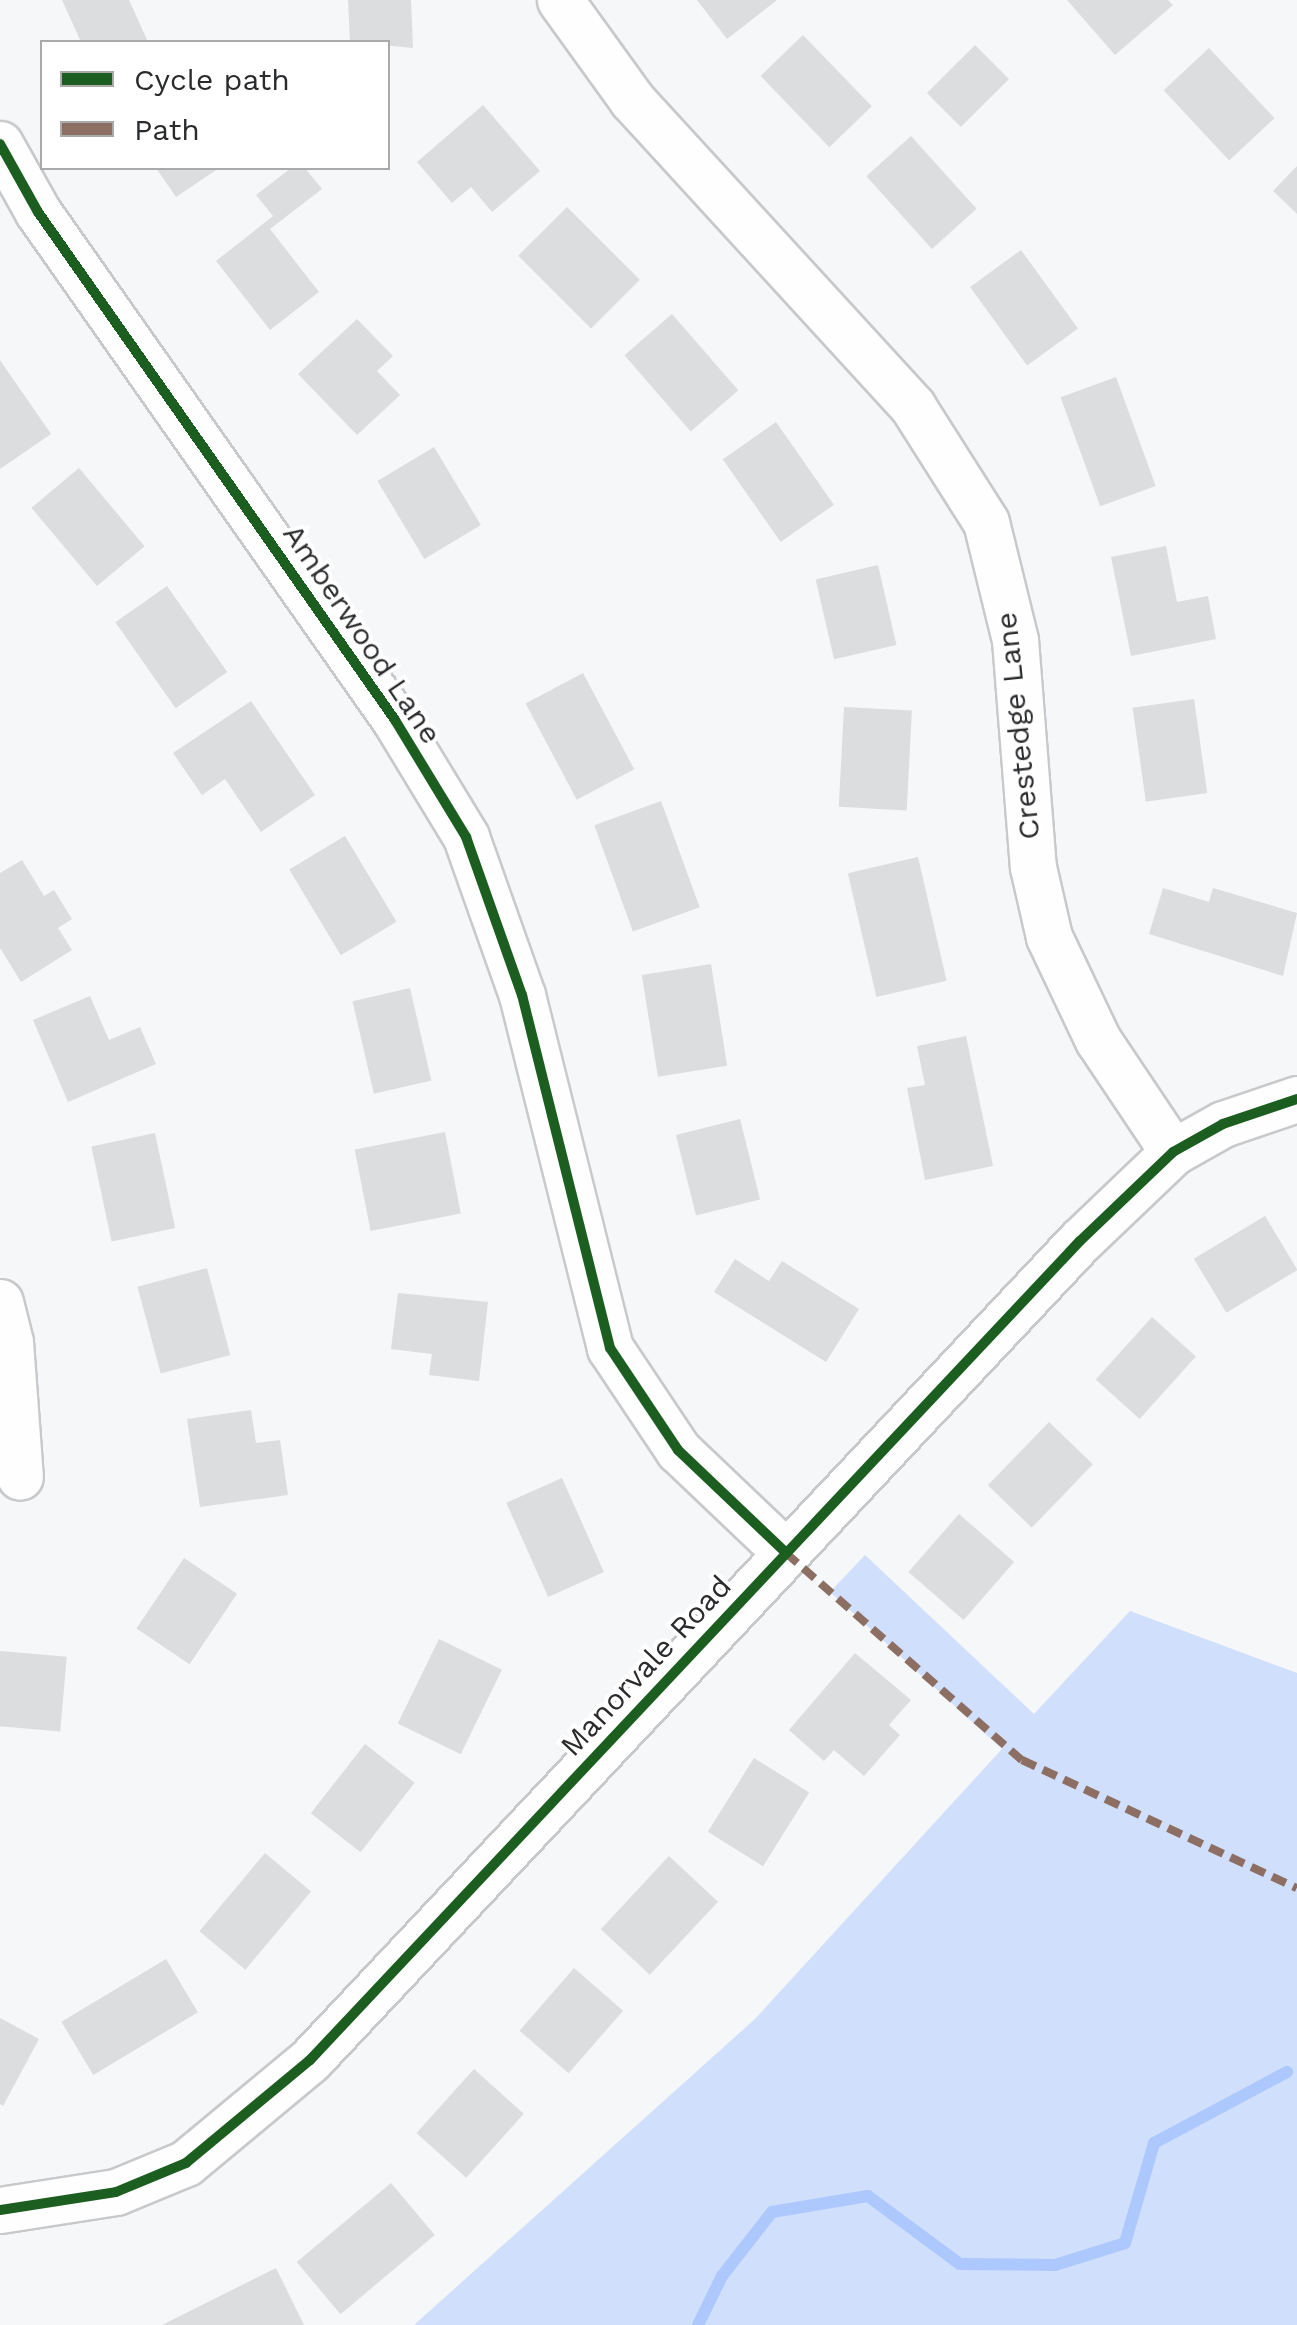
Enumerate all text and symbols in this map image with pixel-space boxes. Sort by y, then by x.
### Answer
legend [40,40,390,170]
text: Cycle path [134,62,290,97]
text: Path [134,112,200,147]
street label: Amberwood Lane [275,517,449,751]
street label: Crestedge Lane [988,611,1048,841]
street label: Manorvale Road [553,1568,739,1764]

